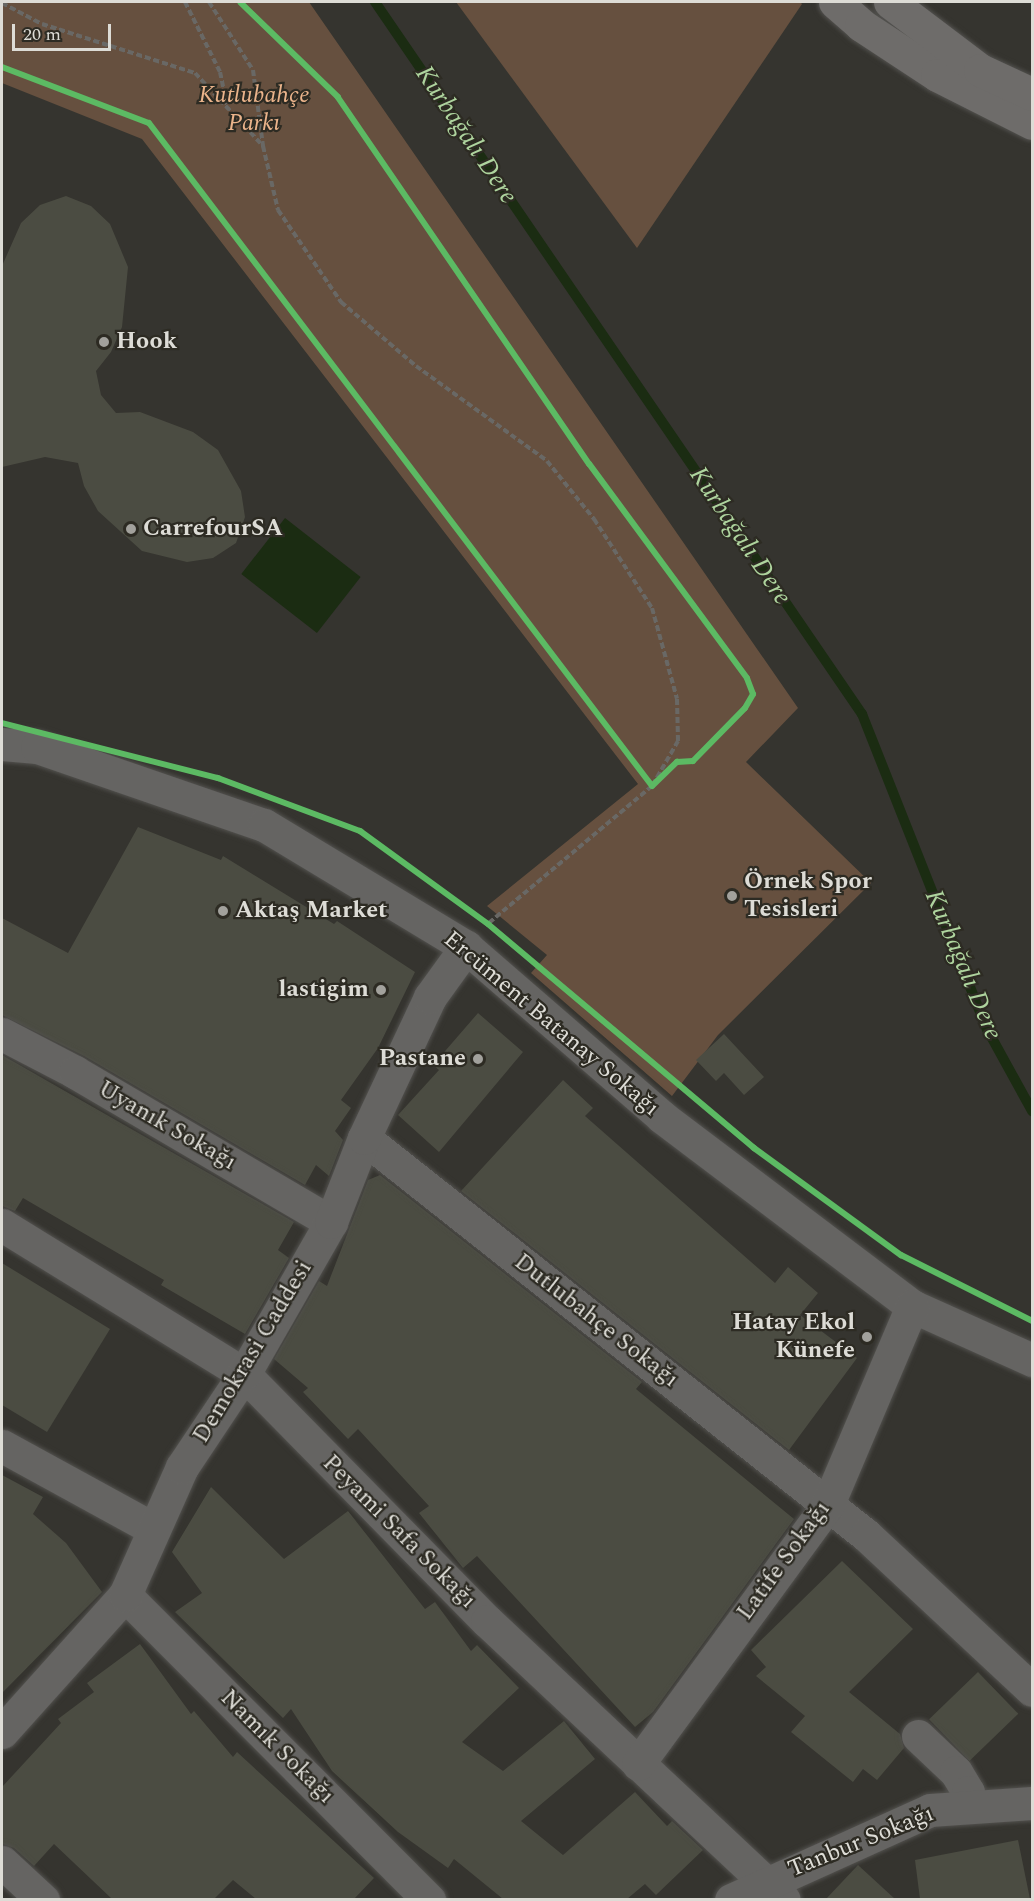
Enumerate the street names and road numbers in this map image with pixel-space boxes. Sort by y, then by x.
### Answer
street label: Ercüment Batanay Sokağı [437,925,665,1123]
street label: Uyanık Sokağı [93,1075,241,1177]
street label: Dutlubahçe Sokağı [508,1248,684,1394]
street label: Demokrasi Caddesi [187,1255,319,1449]
street label: Peyami Safa Sokağı [316,1449,482,1615]
street label: Latife Sokağı [731,1496,837,1626]
street label: Namık Sokağı [214,1684,340,1810]
street label: Tanbur Sokağı [784,1800,938,1884]

